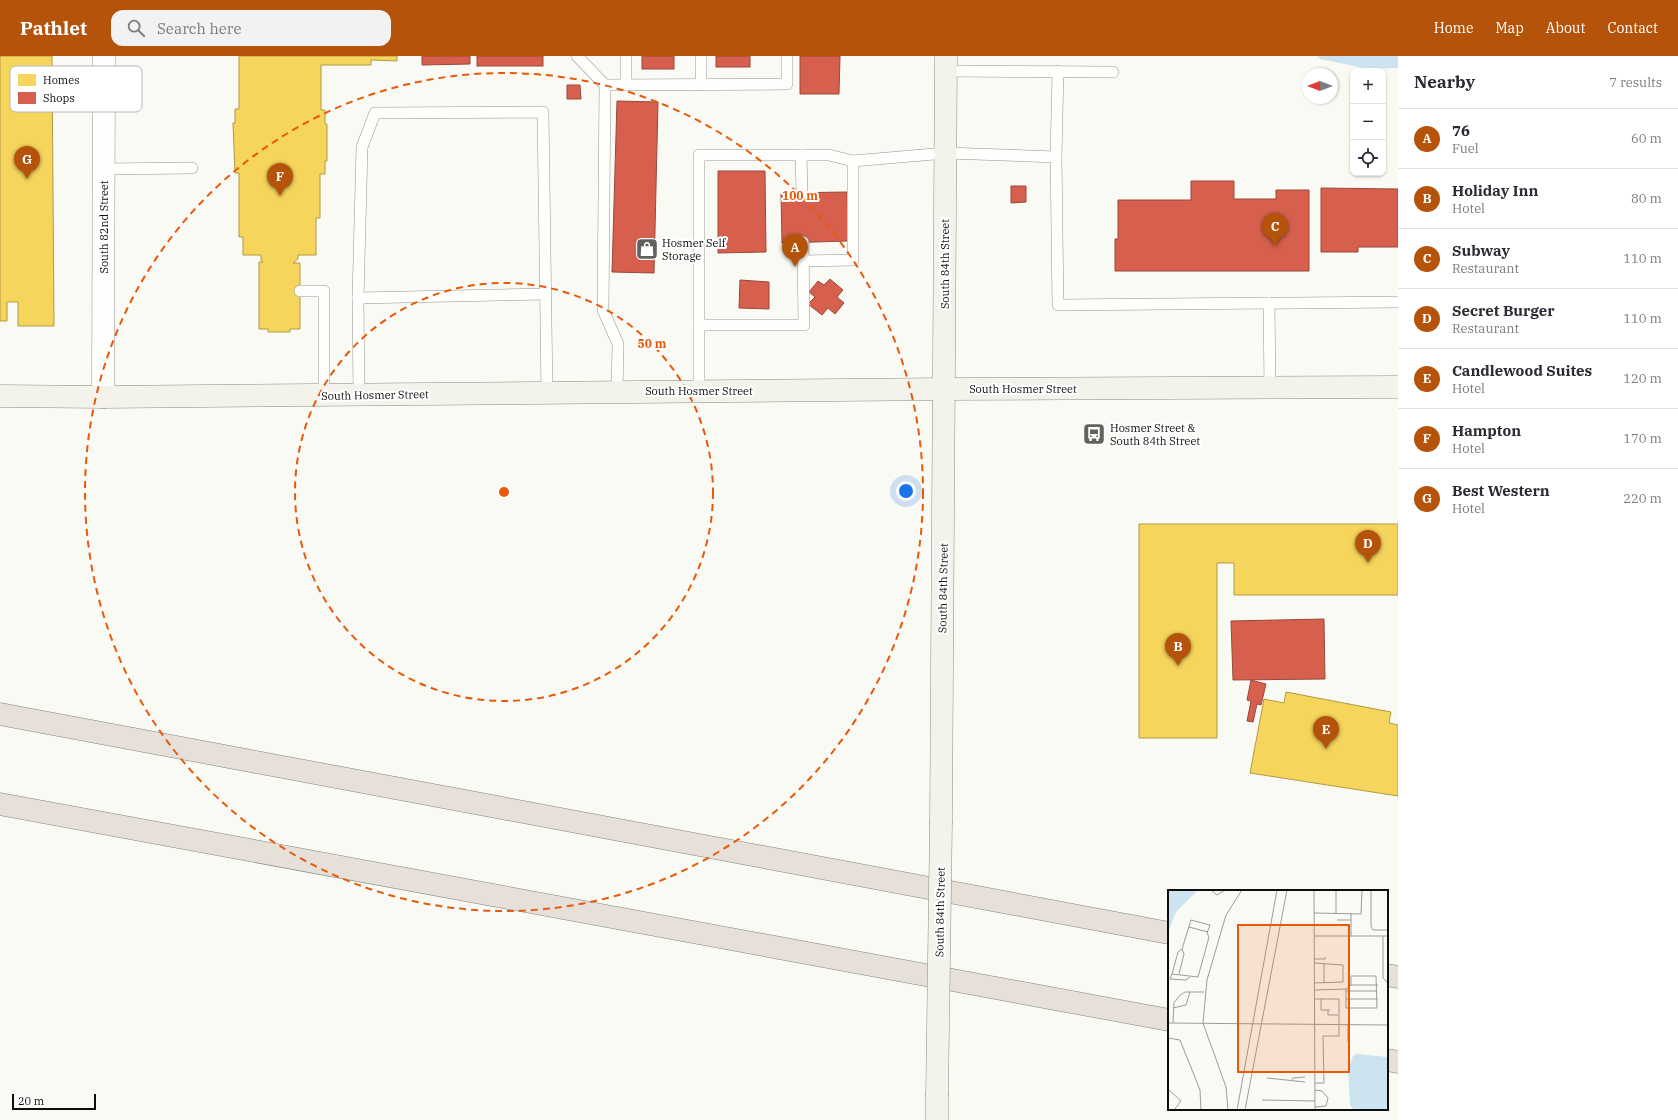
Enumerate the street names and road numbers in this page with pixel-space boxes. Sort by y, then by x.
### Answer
street label: South 82nd Street [97,180,111,274]
street label: South 84th Street [938,219,952,309]
street label: South Hosmer Street [969,382,1077,396]
street label: South Hosmer Street [645,384,753,398]
street label: South Hosmer Street [321,387,429,403]
street label: South 84th Street [935,543,951,633]
street label: South 84th Street [932,867,948,957]

